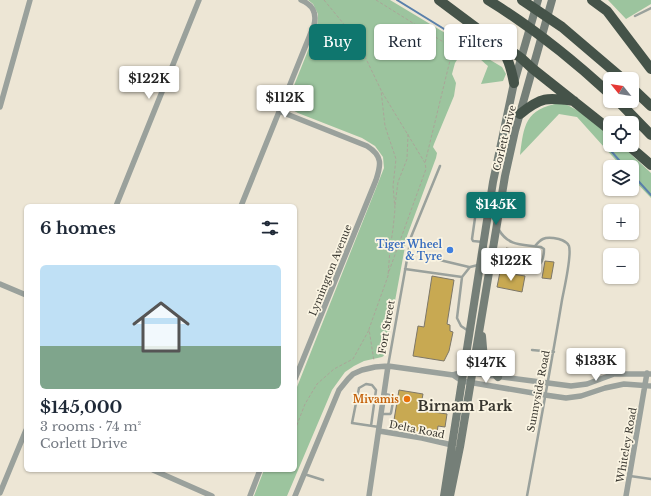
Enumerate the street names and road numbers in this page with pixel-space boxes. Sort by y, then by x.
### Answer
street label: Corlett Drive [490,104,519,172]
street label: Lymington Avenue [306,222,355,318]
street label: Fort Street [375,299,398,355]
street label: Sunnyside Road [524,349,553,433]
street label: Whiteley Road [613,406,640,485]
street label: Delta Road [388,418,446,441]

